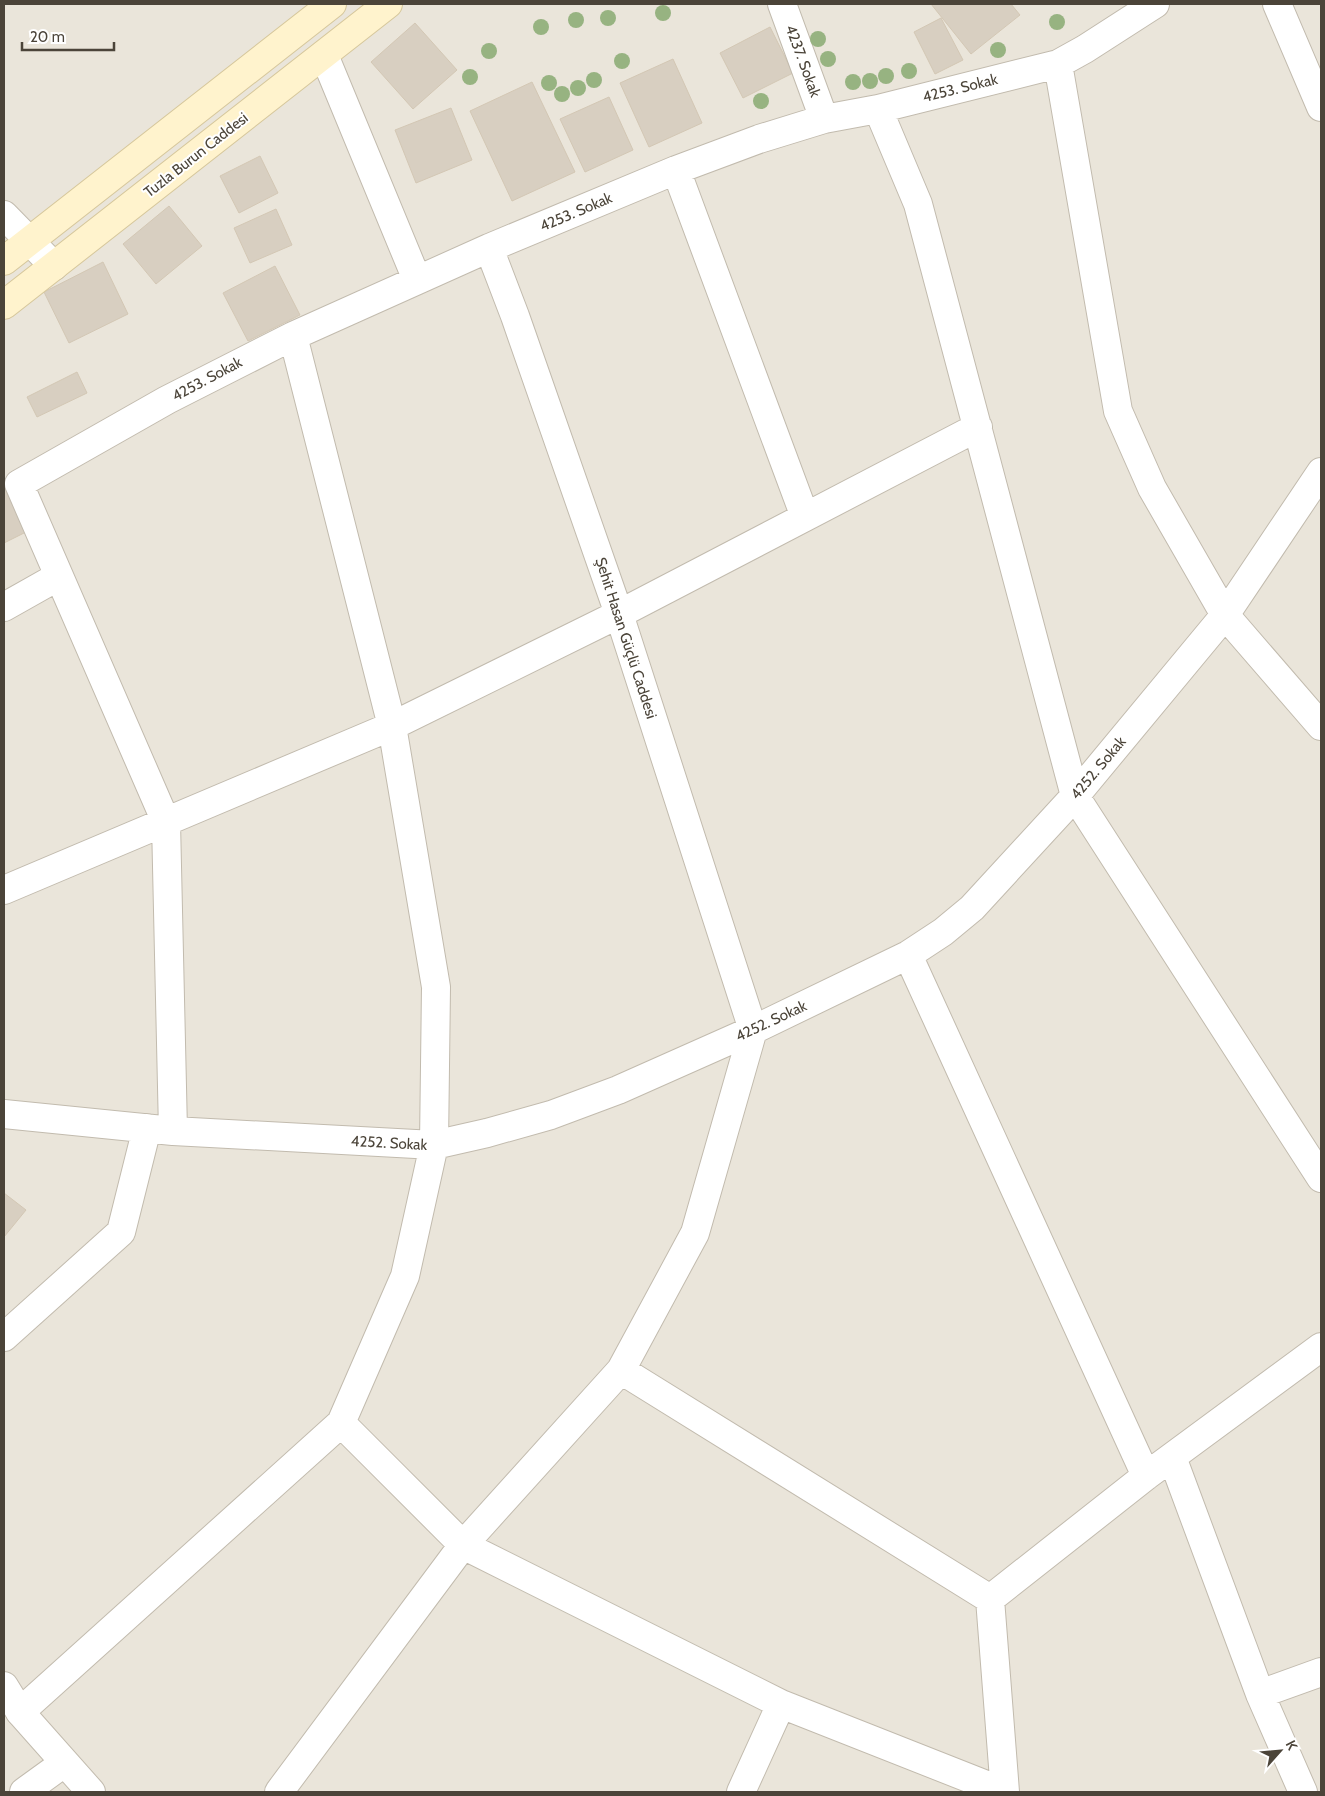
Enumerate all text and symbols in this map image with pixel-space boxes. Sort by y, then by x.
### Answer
scale bar [22,20,115,52]
street label: 4237. Sokak [782,22,824,100]
text: 20 m [30,28,65,46]
street label: 4253. Sokak [921,70,1000,106]
street label: Tuzla Burun Caddesi [140,109,252,201]
street label: 4253. Sokak [537,189,615,235]
street label: 4253. Sokak [169,353,245,405]
street label: Şehit Hasan Güçlü Caddesi [591,555,661,721]
street label: 4252. Sokak [1066,733,1130,803]
street label: 4252. Sokak [732,997,810,1045]
street label: 4252. Sokak [350,1132,428,1154]
north arrow [1255,1726,1305,1776]
text: K [1282,1737,1302,1753]

